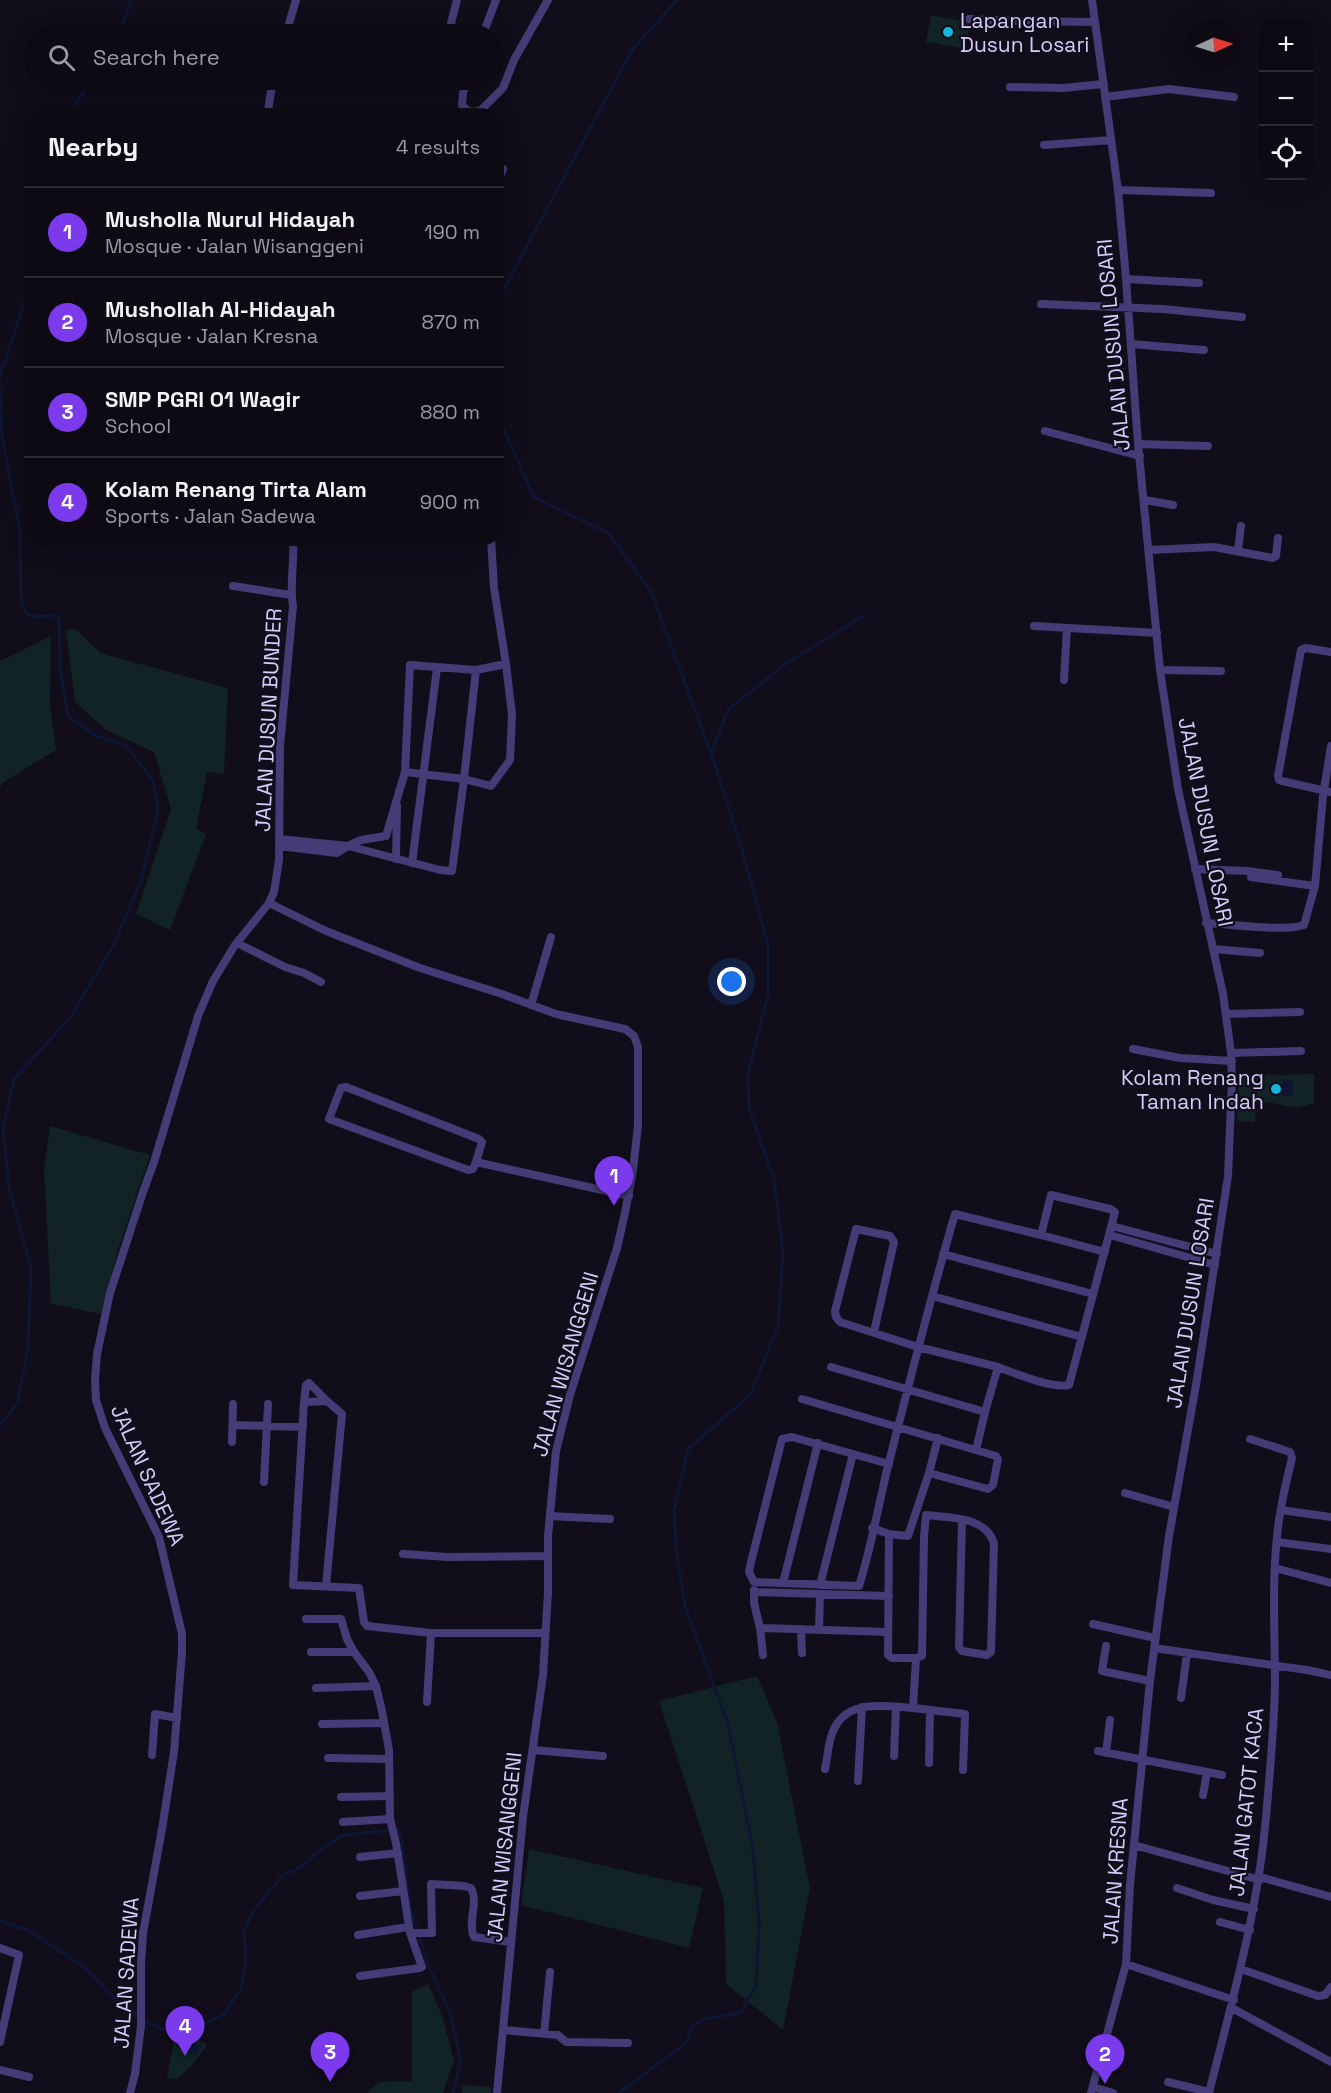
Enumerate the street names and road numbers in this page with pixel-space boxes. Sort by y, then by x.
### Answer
street label: JALAN DUSUN LOSARI [1090,238,1136,452]
street label: JALAN DUSUN BUNDER [249,607,287,833]
street label: JALAN DUSUN LOSARI [1172,715,1240,929]
street label: JALAN DUSUN LOSARI [1160,1196,1220,1410]
street label: JALAN WISANGGENI [526,1268,604,1460]
street label: JALAN SADEWA [105,1400,191,1550]
street label: JALAN GATOT KACA [1223,1706,1269,1898]
street label: JALAN WISANGGENI [481,1751,527,1943]
street label: JALAN KRESNA [1096,1797,1134,1945]
street label: JALAN SADEWA [107,1896,145,2050]

